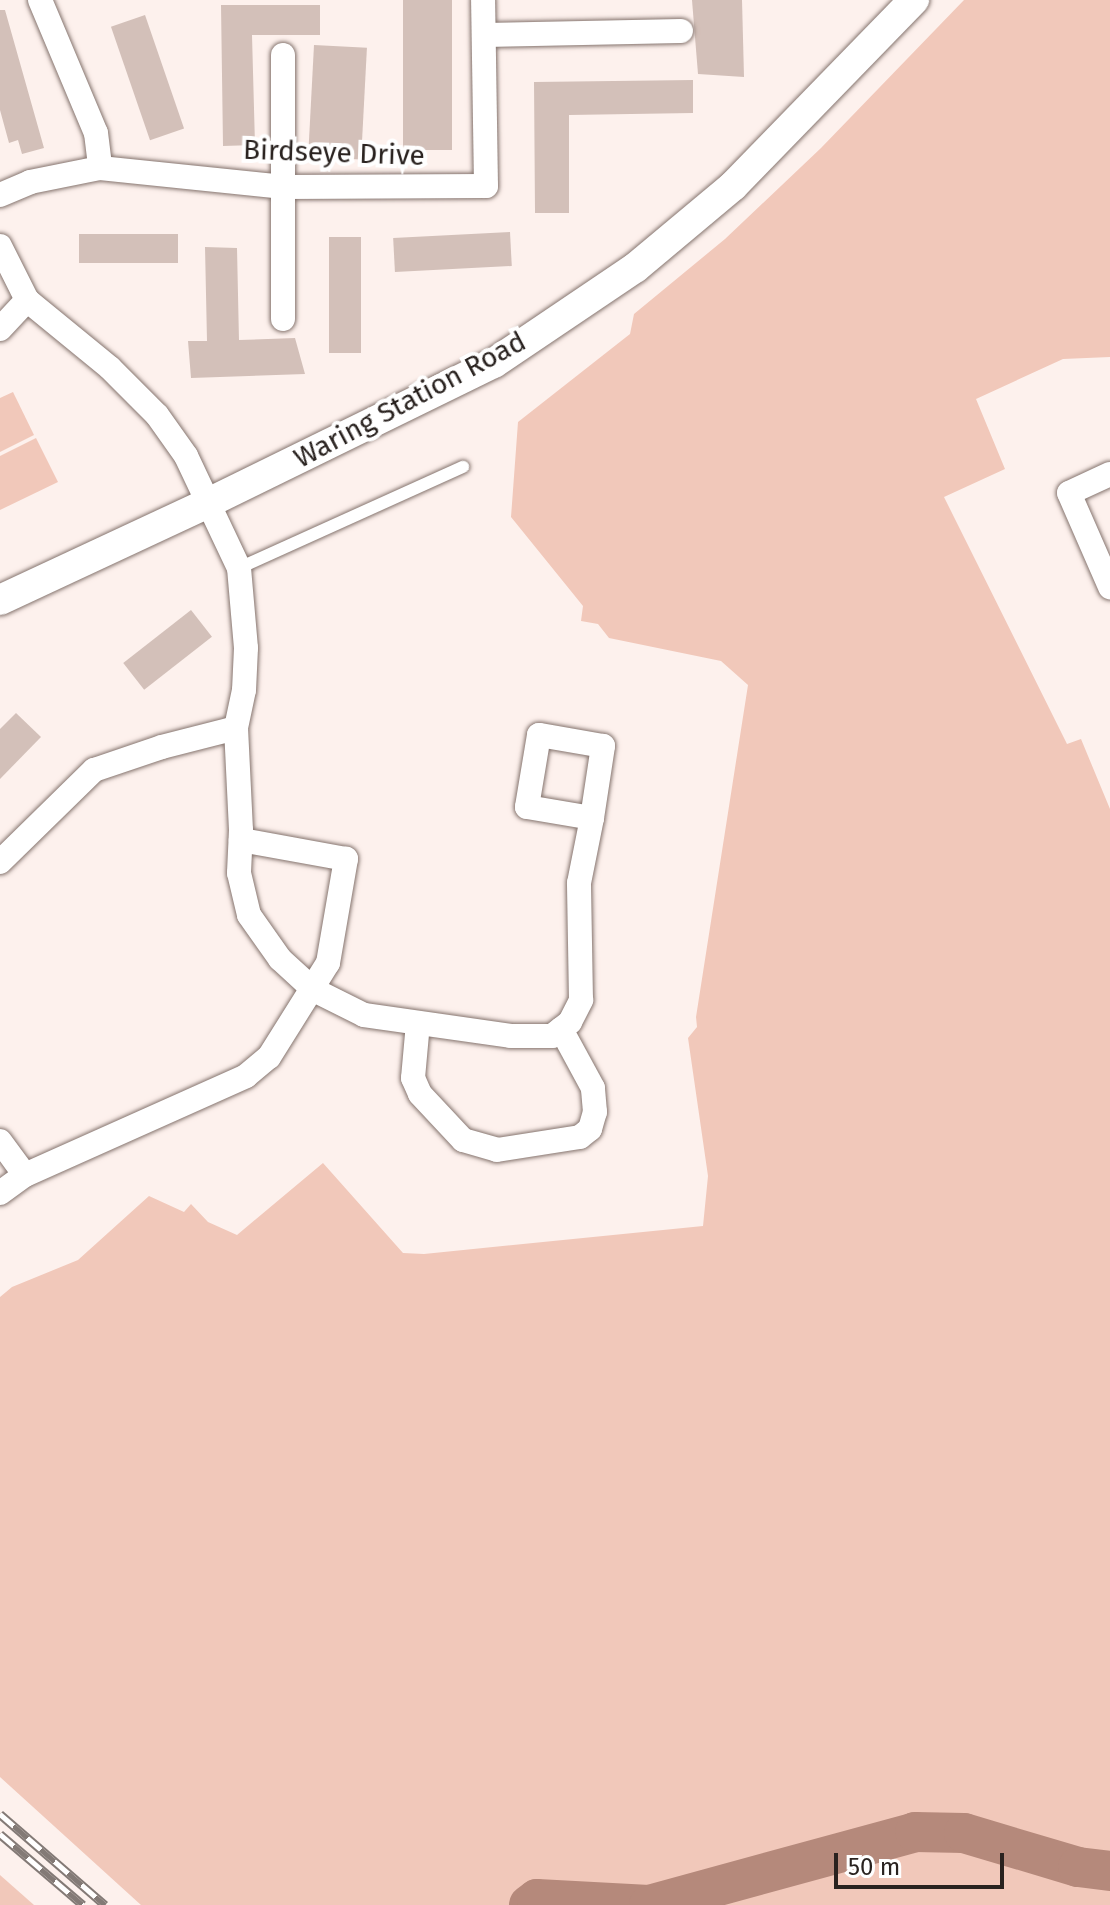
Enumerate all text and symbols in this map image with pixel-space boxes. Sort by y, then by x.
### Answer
street label: Birdseye Drive [243,133,425,173]
street label: Waring Station Road [288,325,532,475]
scale bar [838,1837,1008,1887]
text: 50 m [848,1853,900,1881]

